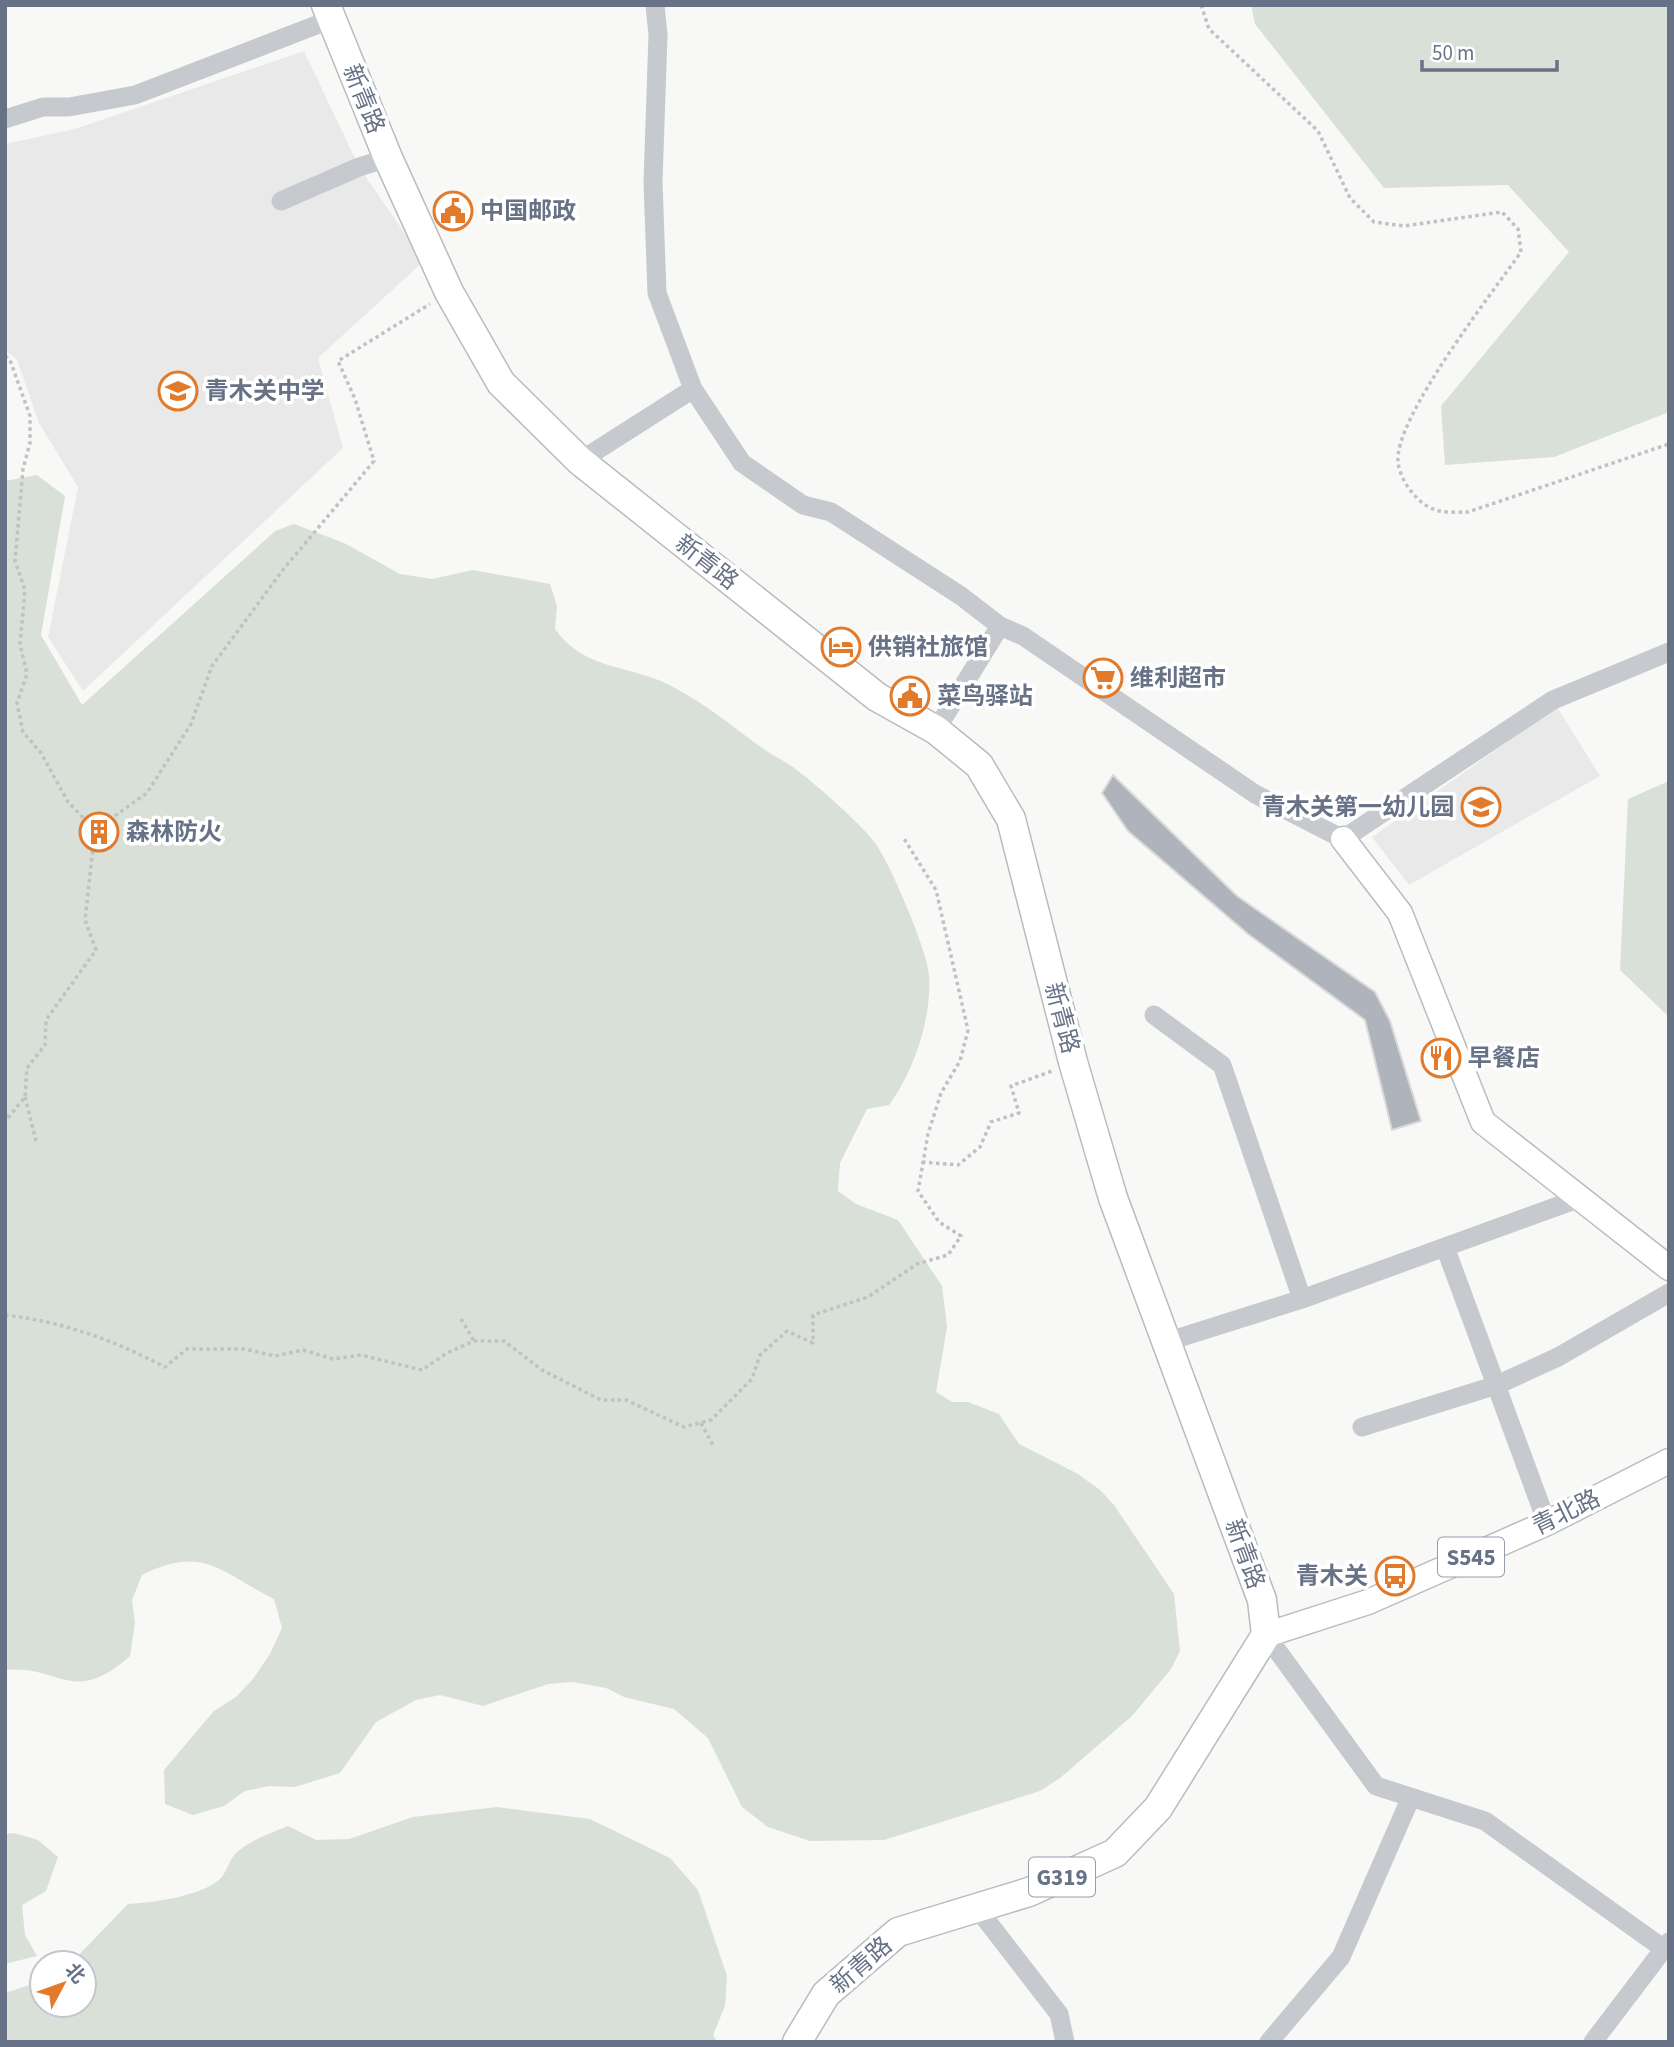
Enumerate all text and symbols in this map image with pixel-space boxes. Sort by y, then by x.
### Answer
scale bar [1422,28,1557,72]
text: 50 m [1432,38,1474,68]
street label: 新青路 [334,59,393,139]
public building icon: 中国邮政 [432,190,474,232]
place label: 中国邮政 [480,194,576,229]
school or university icon: 青木关中学 [157,370,199,412]
place label: 青木关中学 [205,374,325,409]
street label: 新青路 [668,526,746,598]
hotel icon: 供销社旅馆 [820,626,862,668]
place label: 供销社旅馆 [868,630,988,665]
supermarket icon: 维利超市 [1082,657,1124,699]
place label: 维利超市 [1130,661,1226,696]
public building icon: 菜鸟驿站 [889,675,931,717]
place label: 菜鸟驿站 [937,679,1033,714]
school or university icon: 青木关第一幼儿园 [1460,786,1502,828]
place label: 青木关第一幼儿园 [1262,790,1454,825]
building icon: 森林防火 [78,811,120,853]
place label: 森林防火 [126,815,222,850]
street label: 新青路 [1035,979,1088,1057]
restaurant icon: 早餐店 [1420,1037,1462,1079]
place label: 早餐店 [1468,1041,1540,1076]
street label: 青北路 [1526,1481,1606,1544]
street label: 新青路 [1216,1514,1273,1594]
road number: S545 [1438,1538,1504,1576]
bus stop icon: 青木关 [1374,1555,1416,1597]
place label: 青木关 [1296,1559,1368,1594]
road number: G319 [1029,1858,1095,1896]
street label: 新青路 [823,1929,900,2002]
north arrow [28,1949,98,2019]
text: 北 [58,1958,91,1990]

